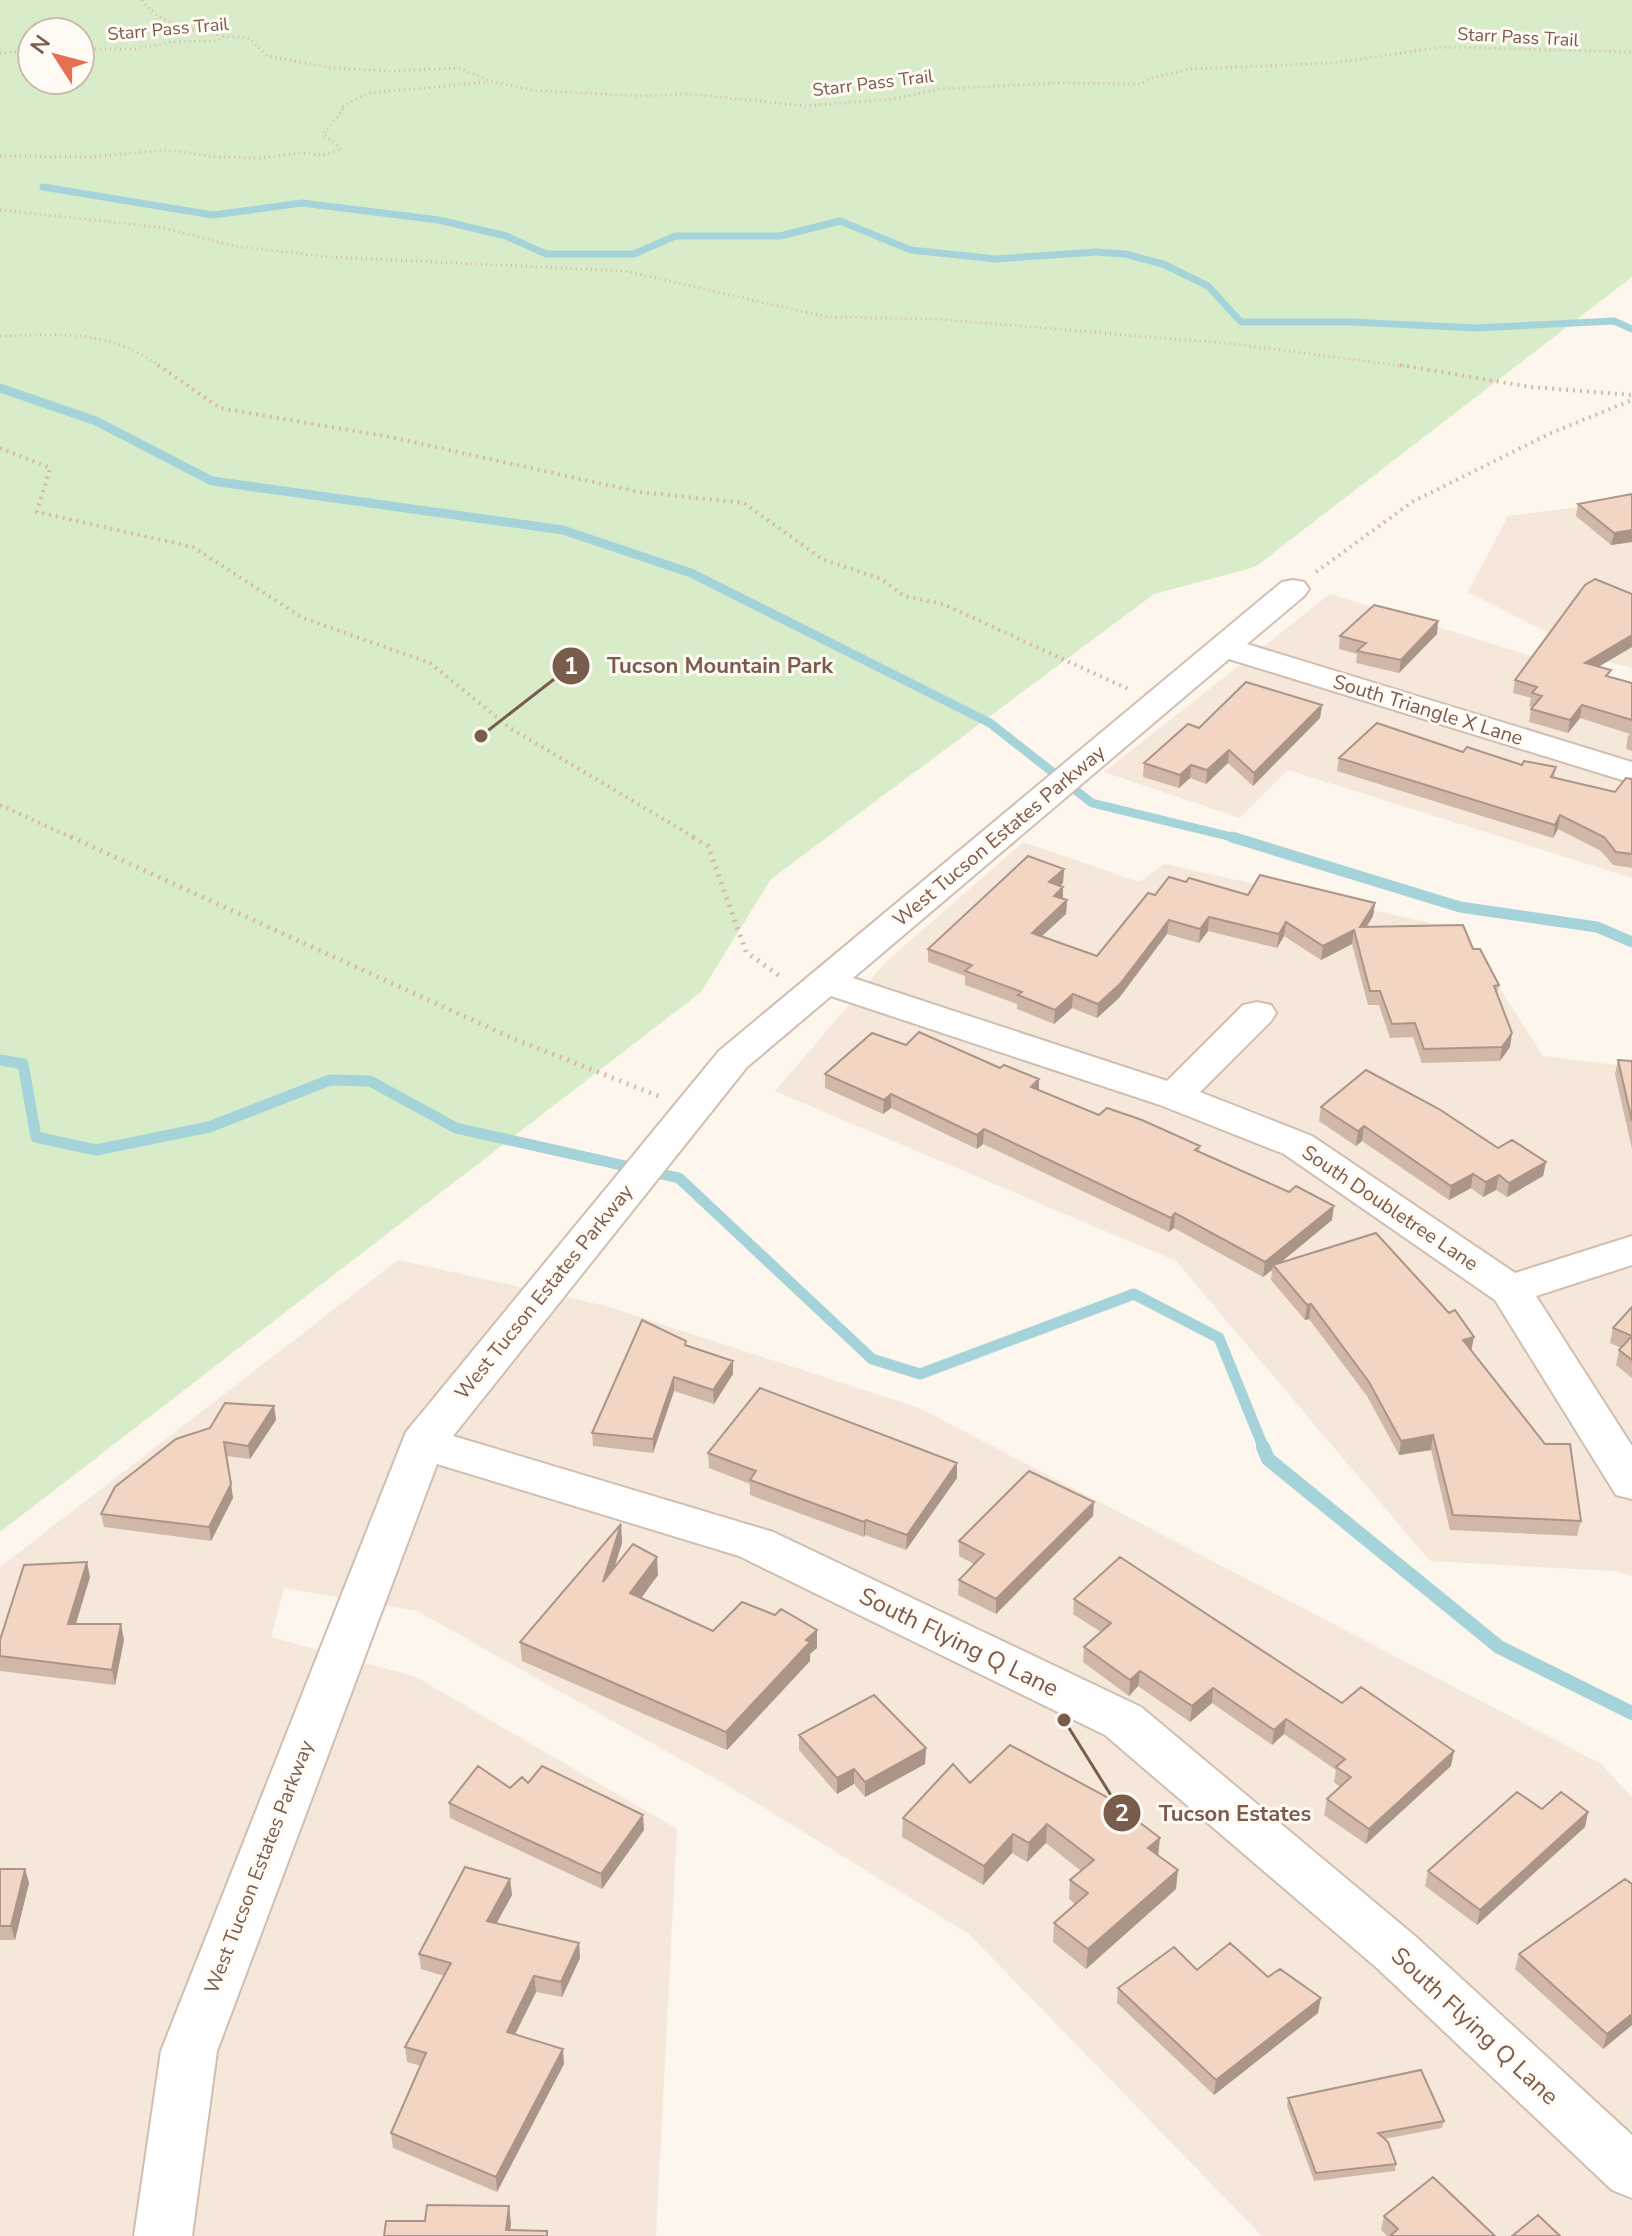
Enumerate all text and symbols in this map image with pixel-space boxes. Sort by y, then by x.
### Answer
street label: Starr Pass Trail [106,12,230,46]
north arrow [16,16,96,96]
street label: Starr Pass Trail [1457,22,1580,52]
text: N [24,29,58,60]
street label: Starr Pass Trail [811,64,936,102]
callout: Tucson Mountain Park [551,643,849,689]
text: 1 [564,650,578,682]
text: Tucson Mountain Park [607,651,834,681]
street label: South Triangle X Lane [1330,668,1526,752]
street label: West Tucson Estates Parkway [887,739,1111,933]
street label: South Doubletree Lane [1297,1139,1483,1277]
street label: West Tucson Estates Parkway [449,1178,640,1405]
street label: South Flying Q Lane [854,1580,1064,1704]
street label: West Tucson Estates Parkway [198,1736,320,1998]
callout: Tucson Estates [1102,1790,1327,1836]
text: 2 [1115,1797,1129,1829]
text: Tucson Estates [1159,1799,1311,1829]
street label: South Flying Q Lane [1384,1940,1566,2112]

